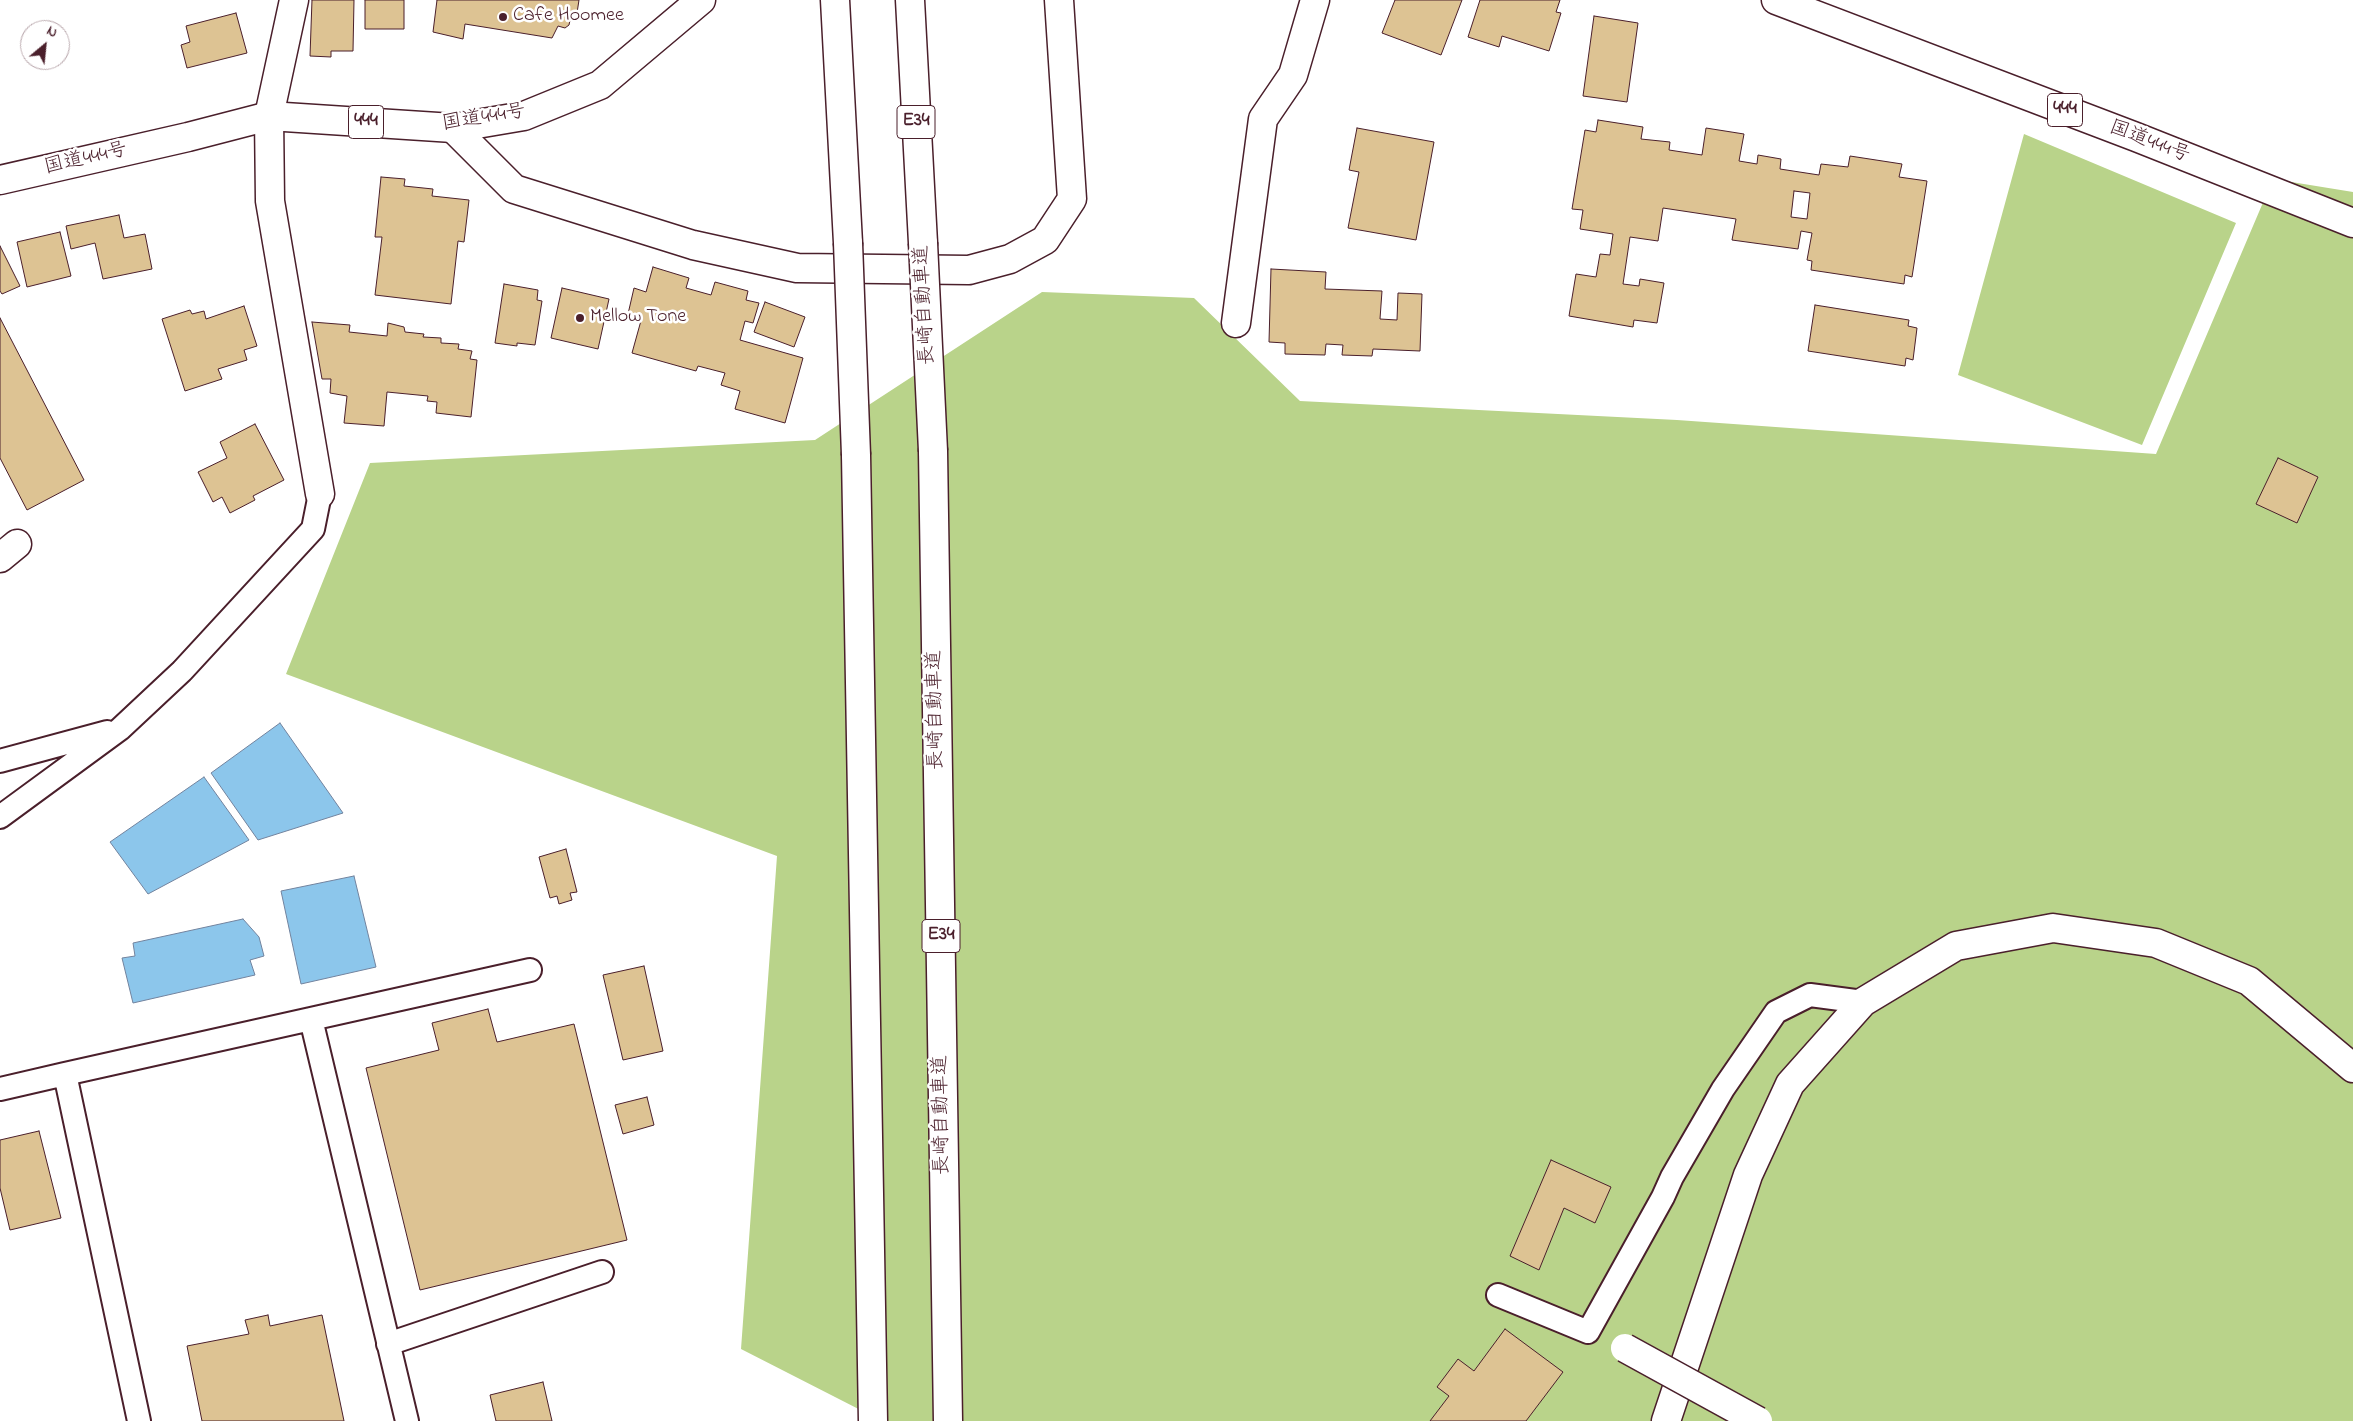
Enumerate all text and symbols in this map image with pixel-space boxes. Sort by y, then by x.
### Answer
place label: Cafe Hoomee [513,5,624,29]
marker: Cafe Hoomee [497,11,509,23]
north arrow [20,20,70,70]
text: N [43,21,61,44]
road number: 444 [2048,94,2082,126]
street label: 国道444号 [440,101,528,137]
road number: 444 [348,105,384,138]
road number: E34 [897,105,935,138]
street label: 国道444号 [2105,117,2193,169]
street label: 国道444号 [42,139,130,181]
street label: 長崎自動車道 [911,244,941,366]
place label: Mellow Tone [590,306,686,330]
marker: Mellow Tone [574,312,586,324]
street label: 長崎自動車道 [924,650,950,770]
road number: E34 [922,919,960,952]
street label: 長崎自動車道 [930,1055,956,1175]

